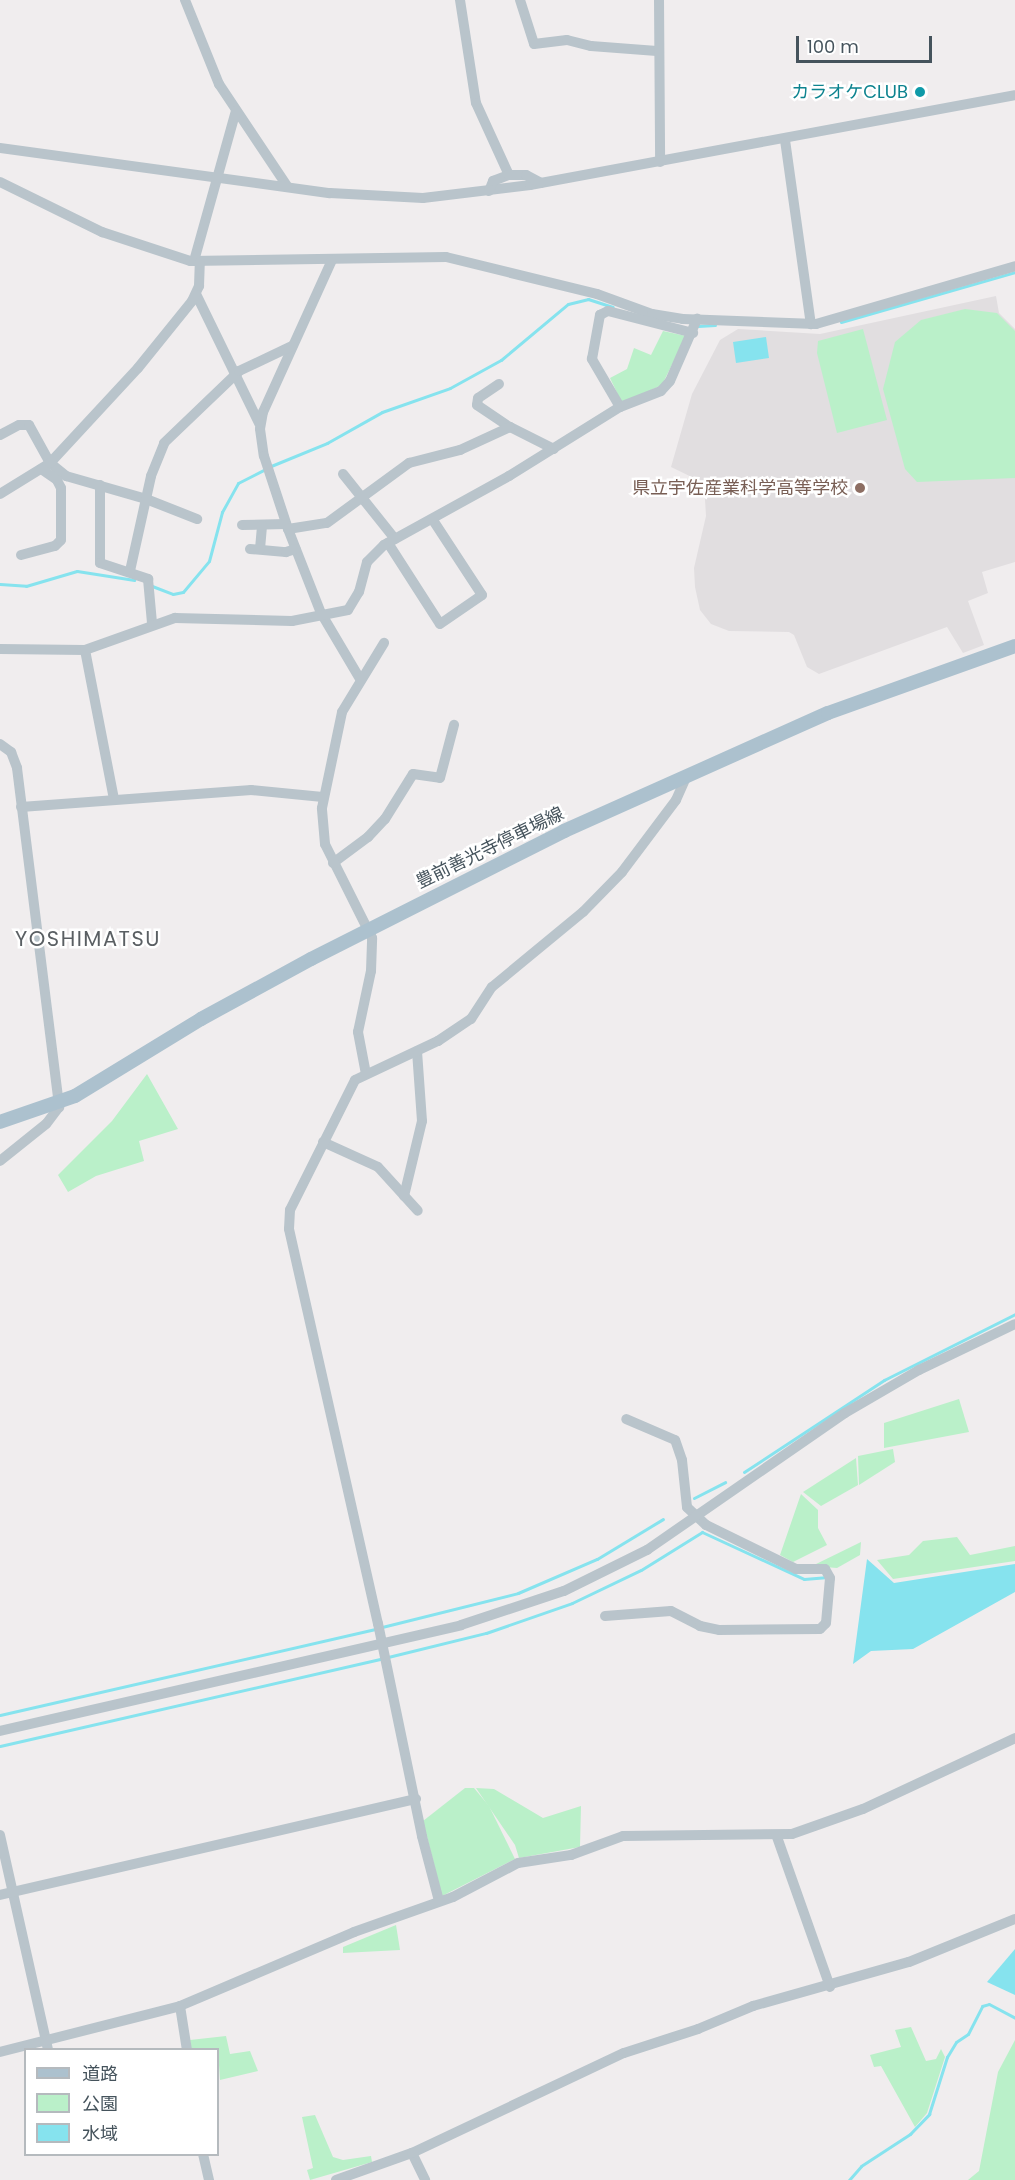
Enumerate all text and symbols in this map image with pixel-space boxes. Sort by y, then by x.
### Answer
scale bar [799,24,936,62]
text: 100 m [807,34,859,59]
place label: カラオケCLUB [791,81,908,103]
marker: カラオケCLUB [913,85,927,99]
place label: 県立宇佐産業科学高等学校 [632,477,848,499]
marker: 県立宇佐産業科学高等学校 [853,481,867,495]
street label: 豊前善光寺停車場線 [412,803,568,893]
district label: YOSHIMATSU [15,926,161,952]
legend [24,2048,219,2156]
text: 道路 [82,2061,118,2086]
text: 公園 [82,2091,118,2116]
text: 水域 [82,2121,118,2146]

